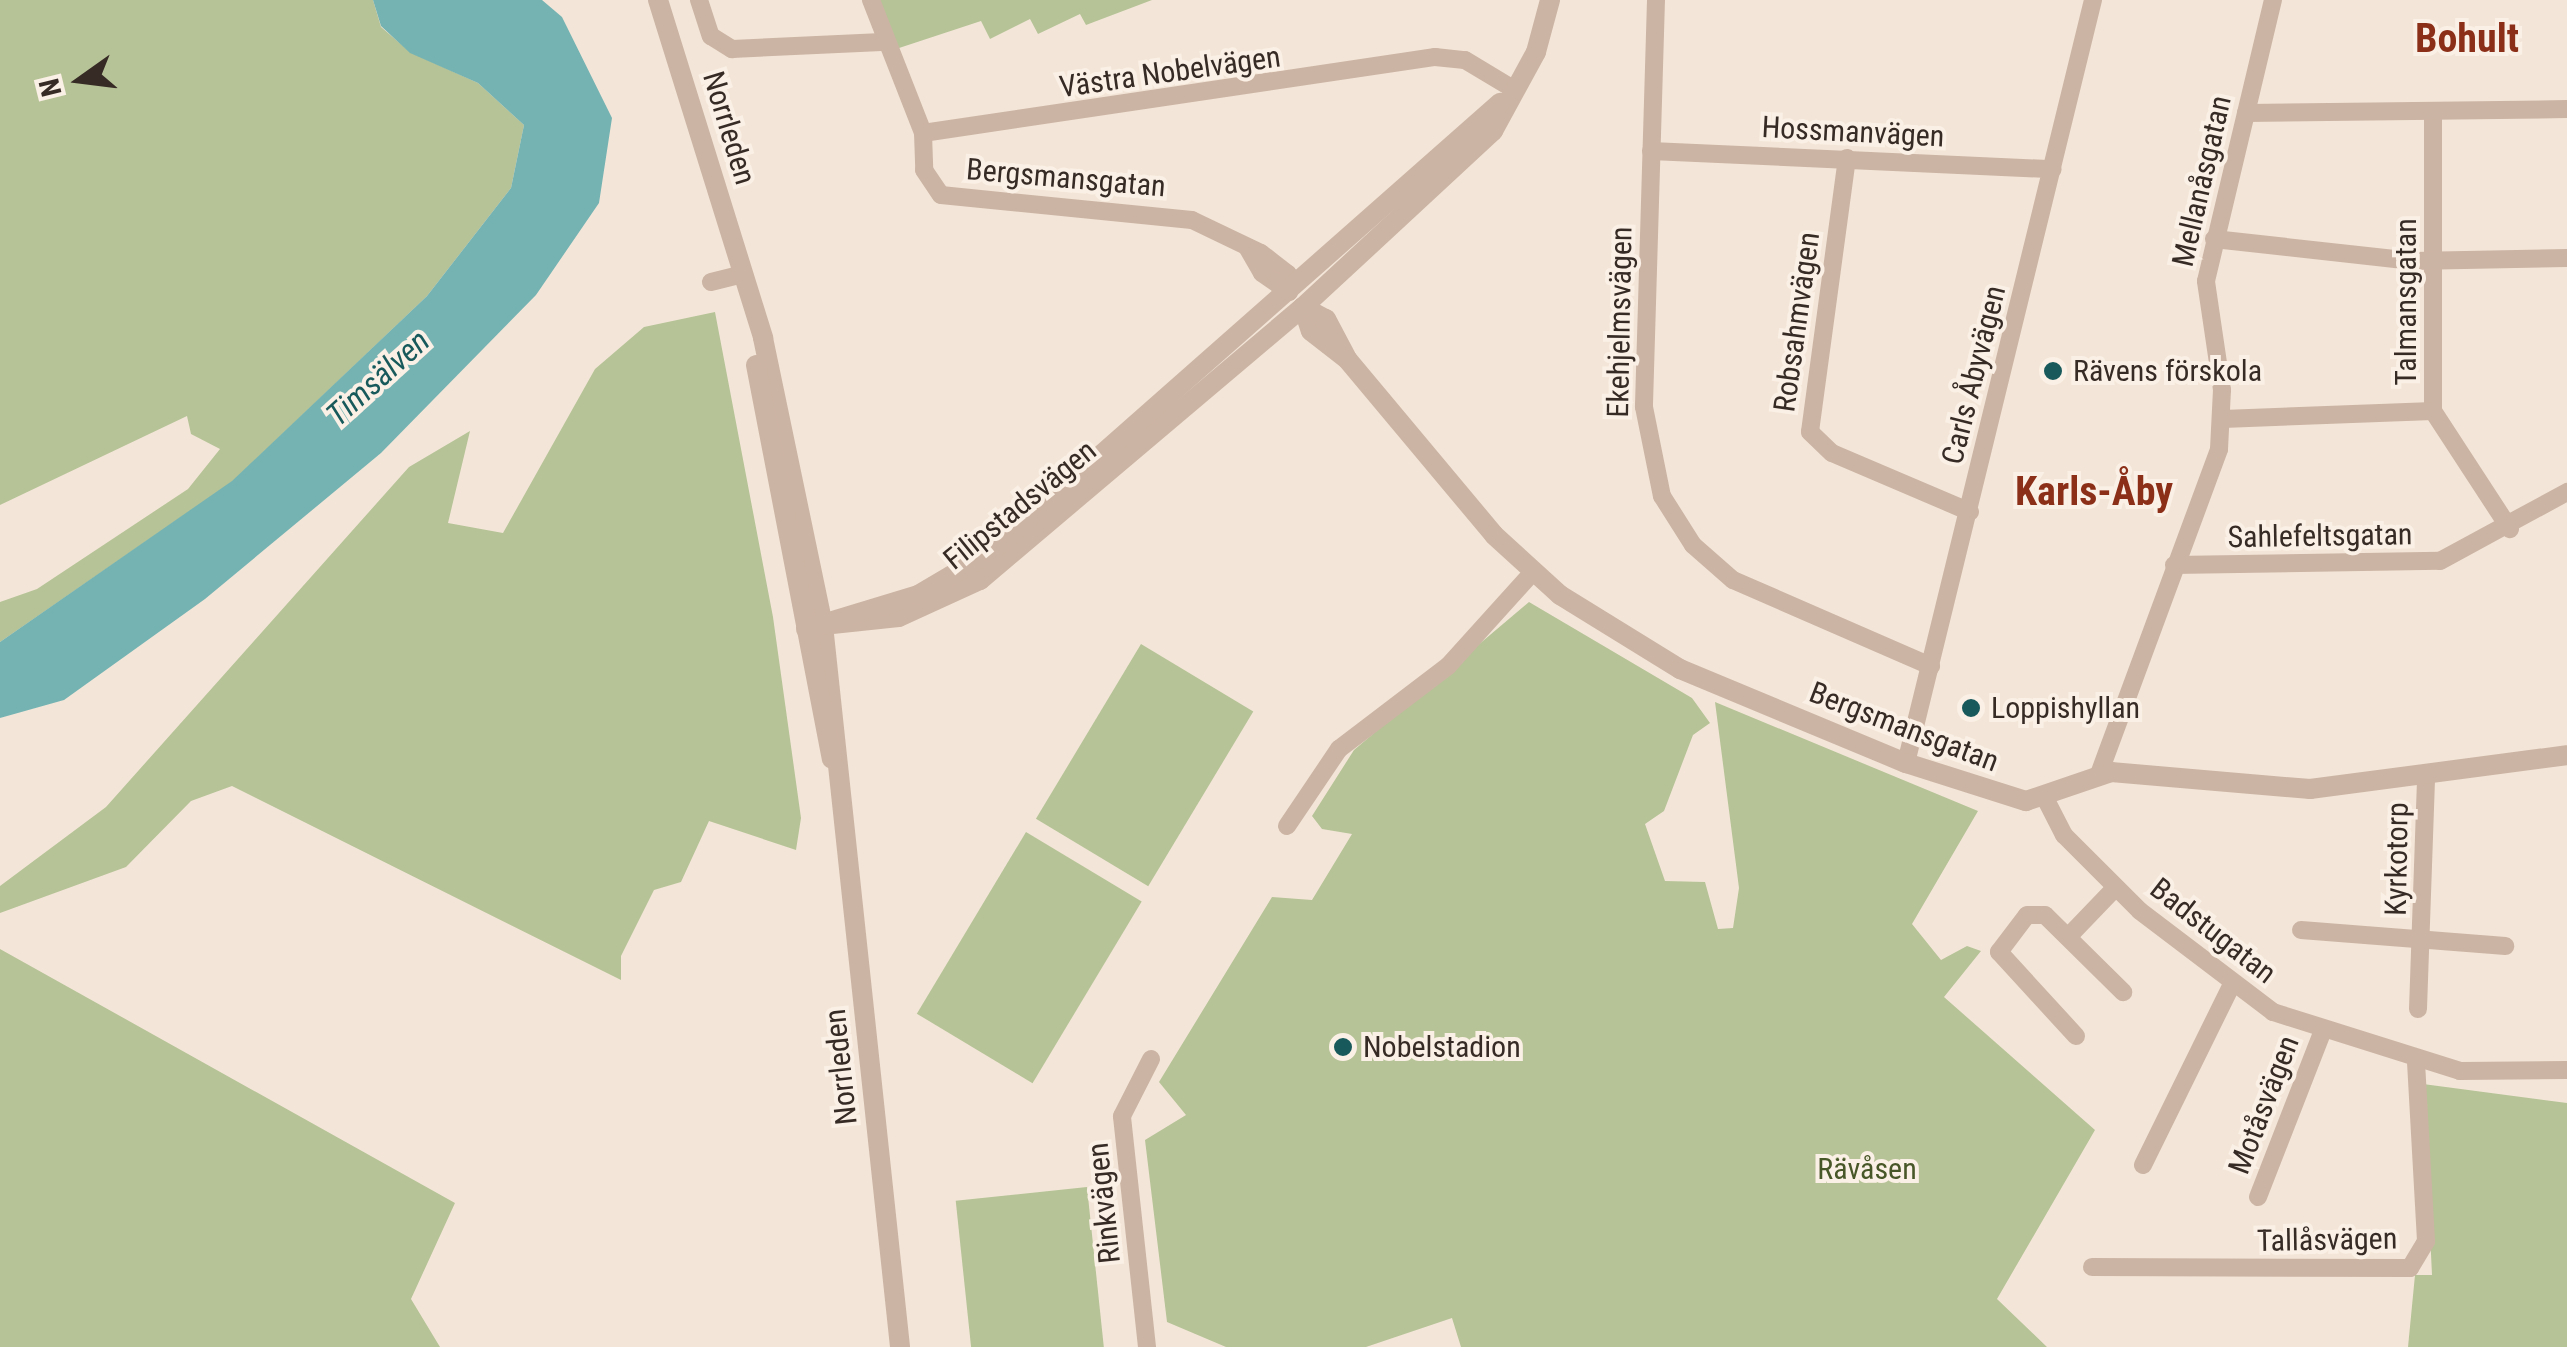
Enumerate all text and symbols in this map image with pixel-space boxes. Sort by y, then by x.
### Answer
district label: Bohult [2415,15,2519,63]
north arrow [30,30,130,130]
street label: Västra Nobelvägen [1057,39,1283,105]
street label: Norrleden [695,67,763,189]
text: N [32,75,68,100]
street label: Mellanåsgatan [2165,92,2239,270]
street label: Hossmanvägen [1761,109,1945,155]
street label: Bergsmansgatan [965,151,1167,205]
street label: Talmansgatan [2388,218,2424,386]
street label: Ekehjelmsvägen [1600,226,1640,418]
street label: Robsahmvägen [1767,230,1827,414]
street label: Carls Åbyvägen [1934,282,2014,468]
water label: Timsälven [319,322,437,434]
place label: Rävens förskola [2073,353,2262,389]
marker: Rävens förskola [2042,360,2064,382]
street label: Filipstadsvägen [936,433,1104,577]
district label: Karls-Åby [2015,468,2173,516]
street label: Sahlefeltsgatan [2227,516,2413,556]
street label: Bergsmansgatan [1804,674,2004,780]
place label: Loppishyllan [1991,690,2140,726]
marker: Loppishyllan [1960,697,1982,719]
street label: Kyrkotorp [2378,802,2416,916]
street label: Badstugatan [2143,871,2283,991]
street label: Norrleden [817,1007,865,1127]
place label: Nobelstadion [1363,1029,1521,1065]
street label: Motåsvägen [2221,1031,2307,1179]
marker: Nobelstadion [1332,1036,1354,1058]
street label: Rinkvägen [1080,1141,1128,1265]
park label: Rävåsen [1817,1151,1917,1187]
street label: Tallåsvägen [2256,1221,2398,1259]

